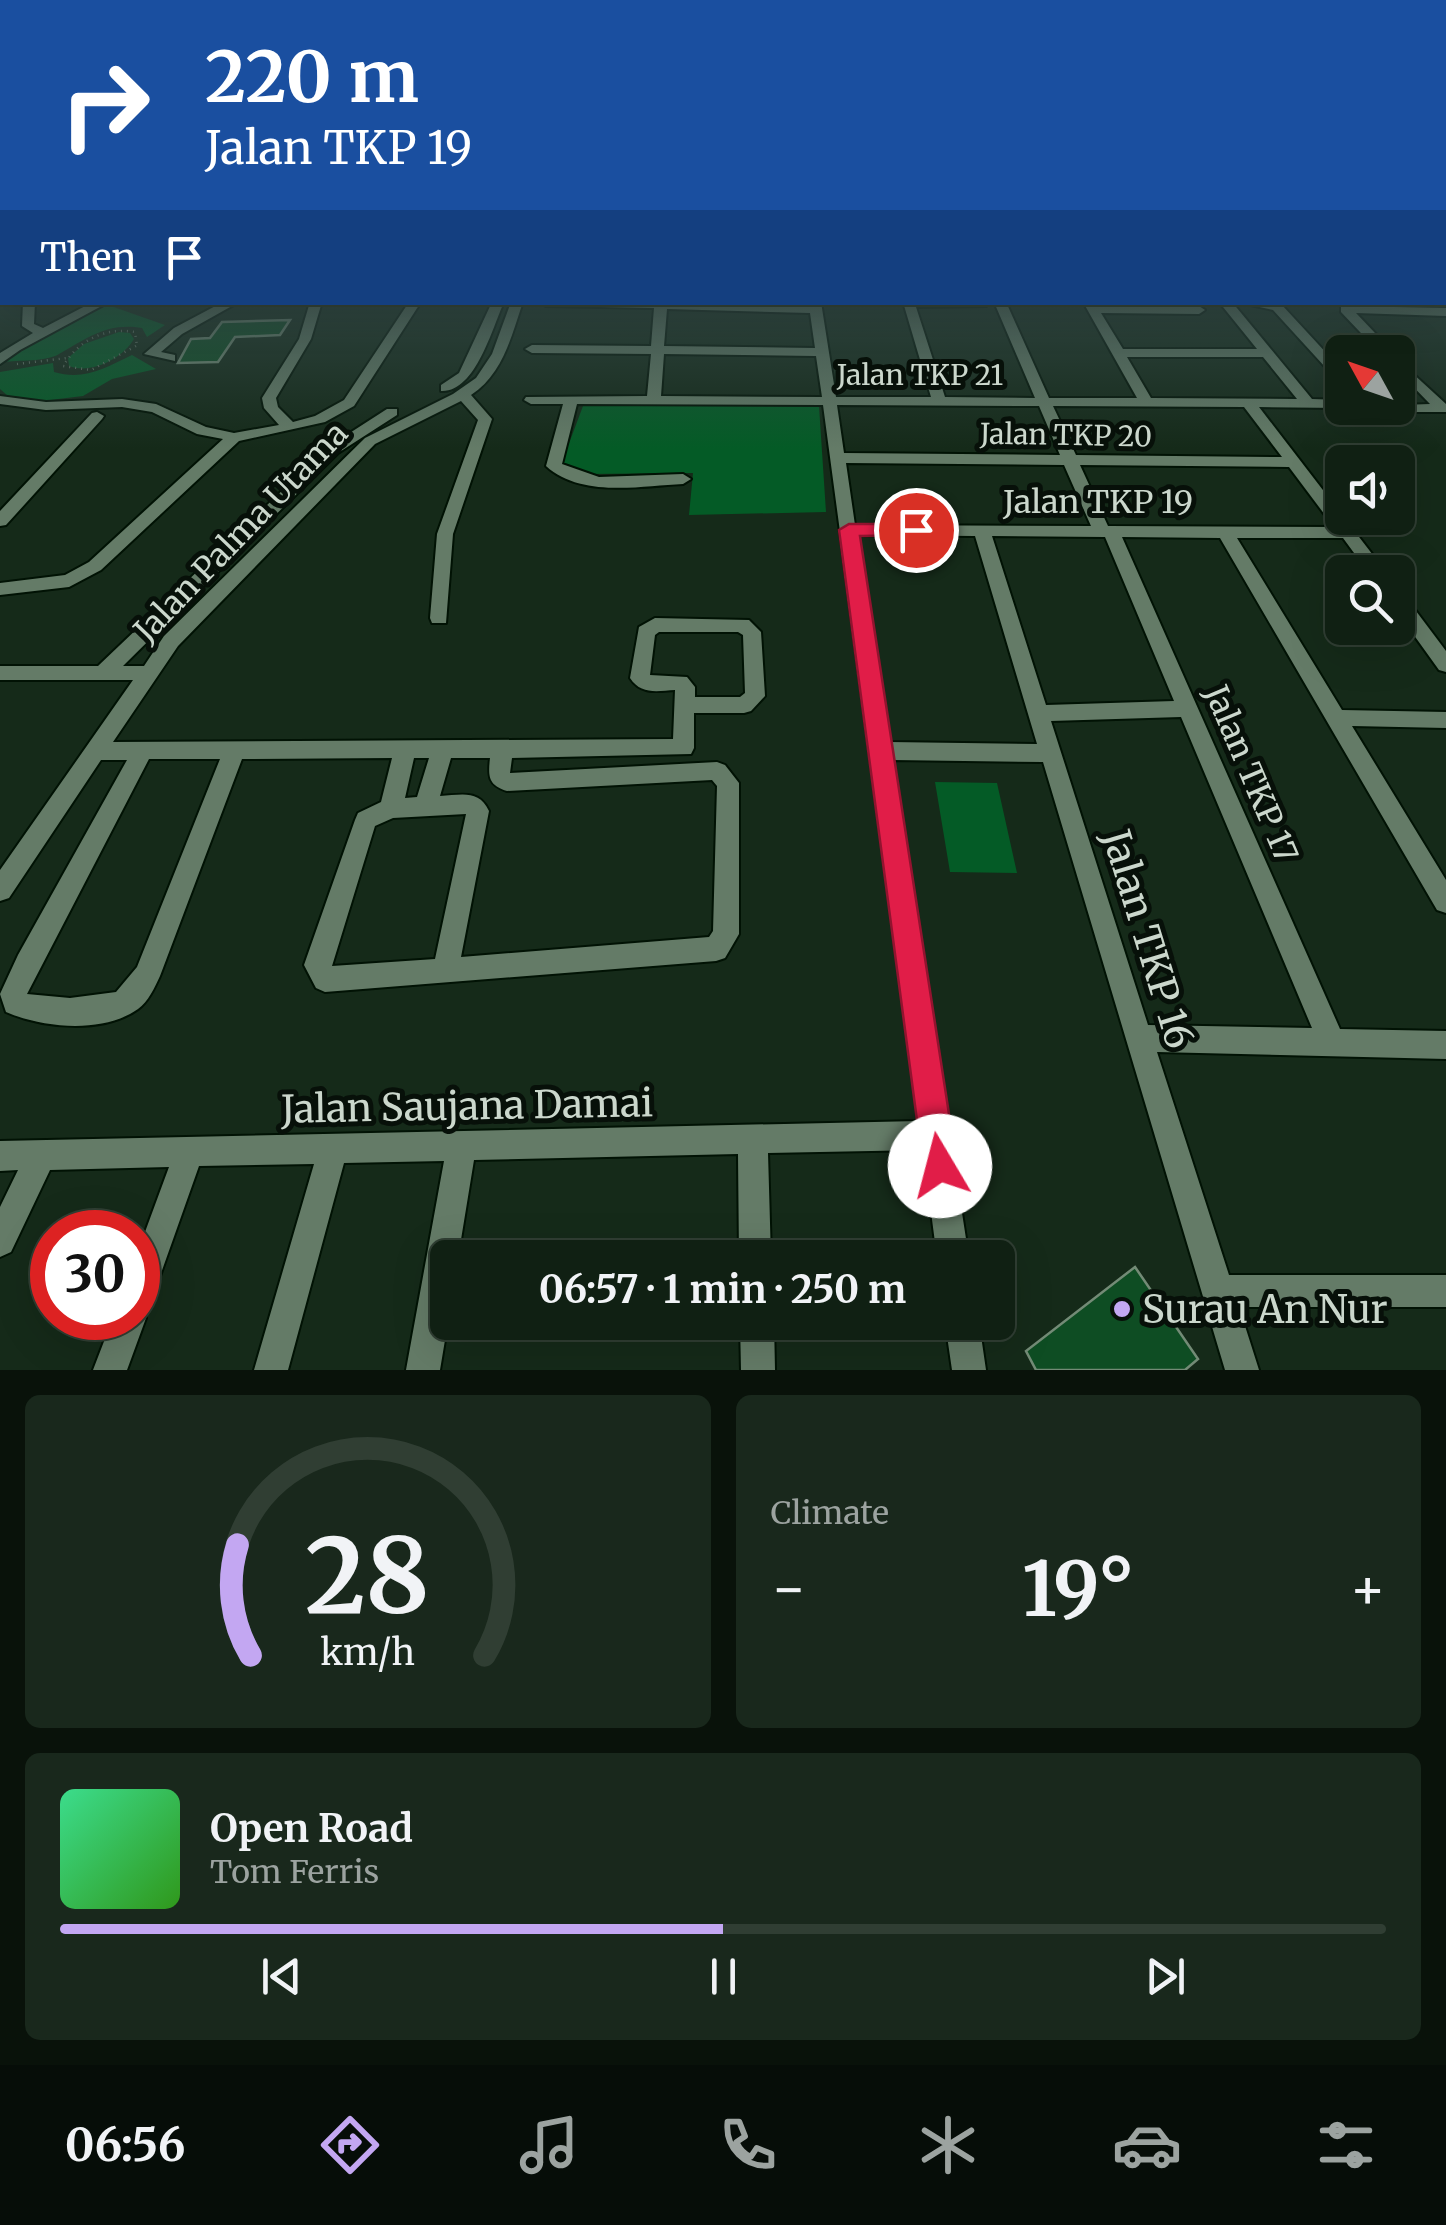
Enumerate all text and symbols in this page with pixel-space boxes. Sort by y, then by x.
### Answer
text: 220 m [205,33,419,121]
icon: right [40,40,170,170]
text: Jalan TKP 19 [205,120,472,176]
icon: arrive [157,230,212,285]
text: Then [40,234,137,281]
north arrow [1325,335,1415,425]
map controls [1325,335,1415,645]
street label: Jalan TKP 21 [836,357,1003,393]
street label: Jalan Palma Utama [125,414,356,651]
street label: Jalan TKP 20 [979,415,1152,454]
button: sound [1325,445,1415,535]
street label: Jalan TKP 19 [1002,482,1193,522]
pin [874,488,959,573]
icon: arrive [889,503,944,558]
button: search [1325,555,1415,645]
street label: Jalan TKP 17 [1195,678,1306,869]
street label: Jalan TKP 16 [1092,823,1204,1054]
street label: Jalan Saujana Damai [280,1079,653,1133]
position arrow [888,1114,992,1218]
speed limit sign: 30 [30,1210,160,1340]
text: 06:57 · 1 min · 250 m [539,1266,906,1313]
place label: Surau An Nur [1142,1286,1388,1333]
marker: Surau An Nur [1111,1298,1133,1320]
text: Climate [771,1493,889,1533]
text: 28 [305,1511,430,1641]
text: 19° [1022,1542,1135,1636]
text: − [771,1554,807,1623]
text: + [1349,1554,1386,1623]
text: km/h [320,1630,415,1675]
text: Open Road [210,1805,413,1852]
text: Tom Ferris [210,1852,379,1892]
icon: previous [254,1949,309,2004]
icon: pause [696,1949,751,2004]
icon: next [1138,1949,1193,2004]
icon: directions [315,2110,385,2180]
icon: music [514,2110,584,2180]
icon: phone [713,2110,783,2180]
icon: climate [913,2110,983,2180]
icon: car [1112,2110,1182,2180]
icon: filters [1311,2110,1381,2180]
text: 06:56 [65,2117,185,2173]

